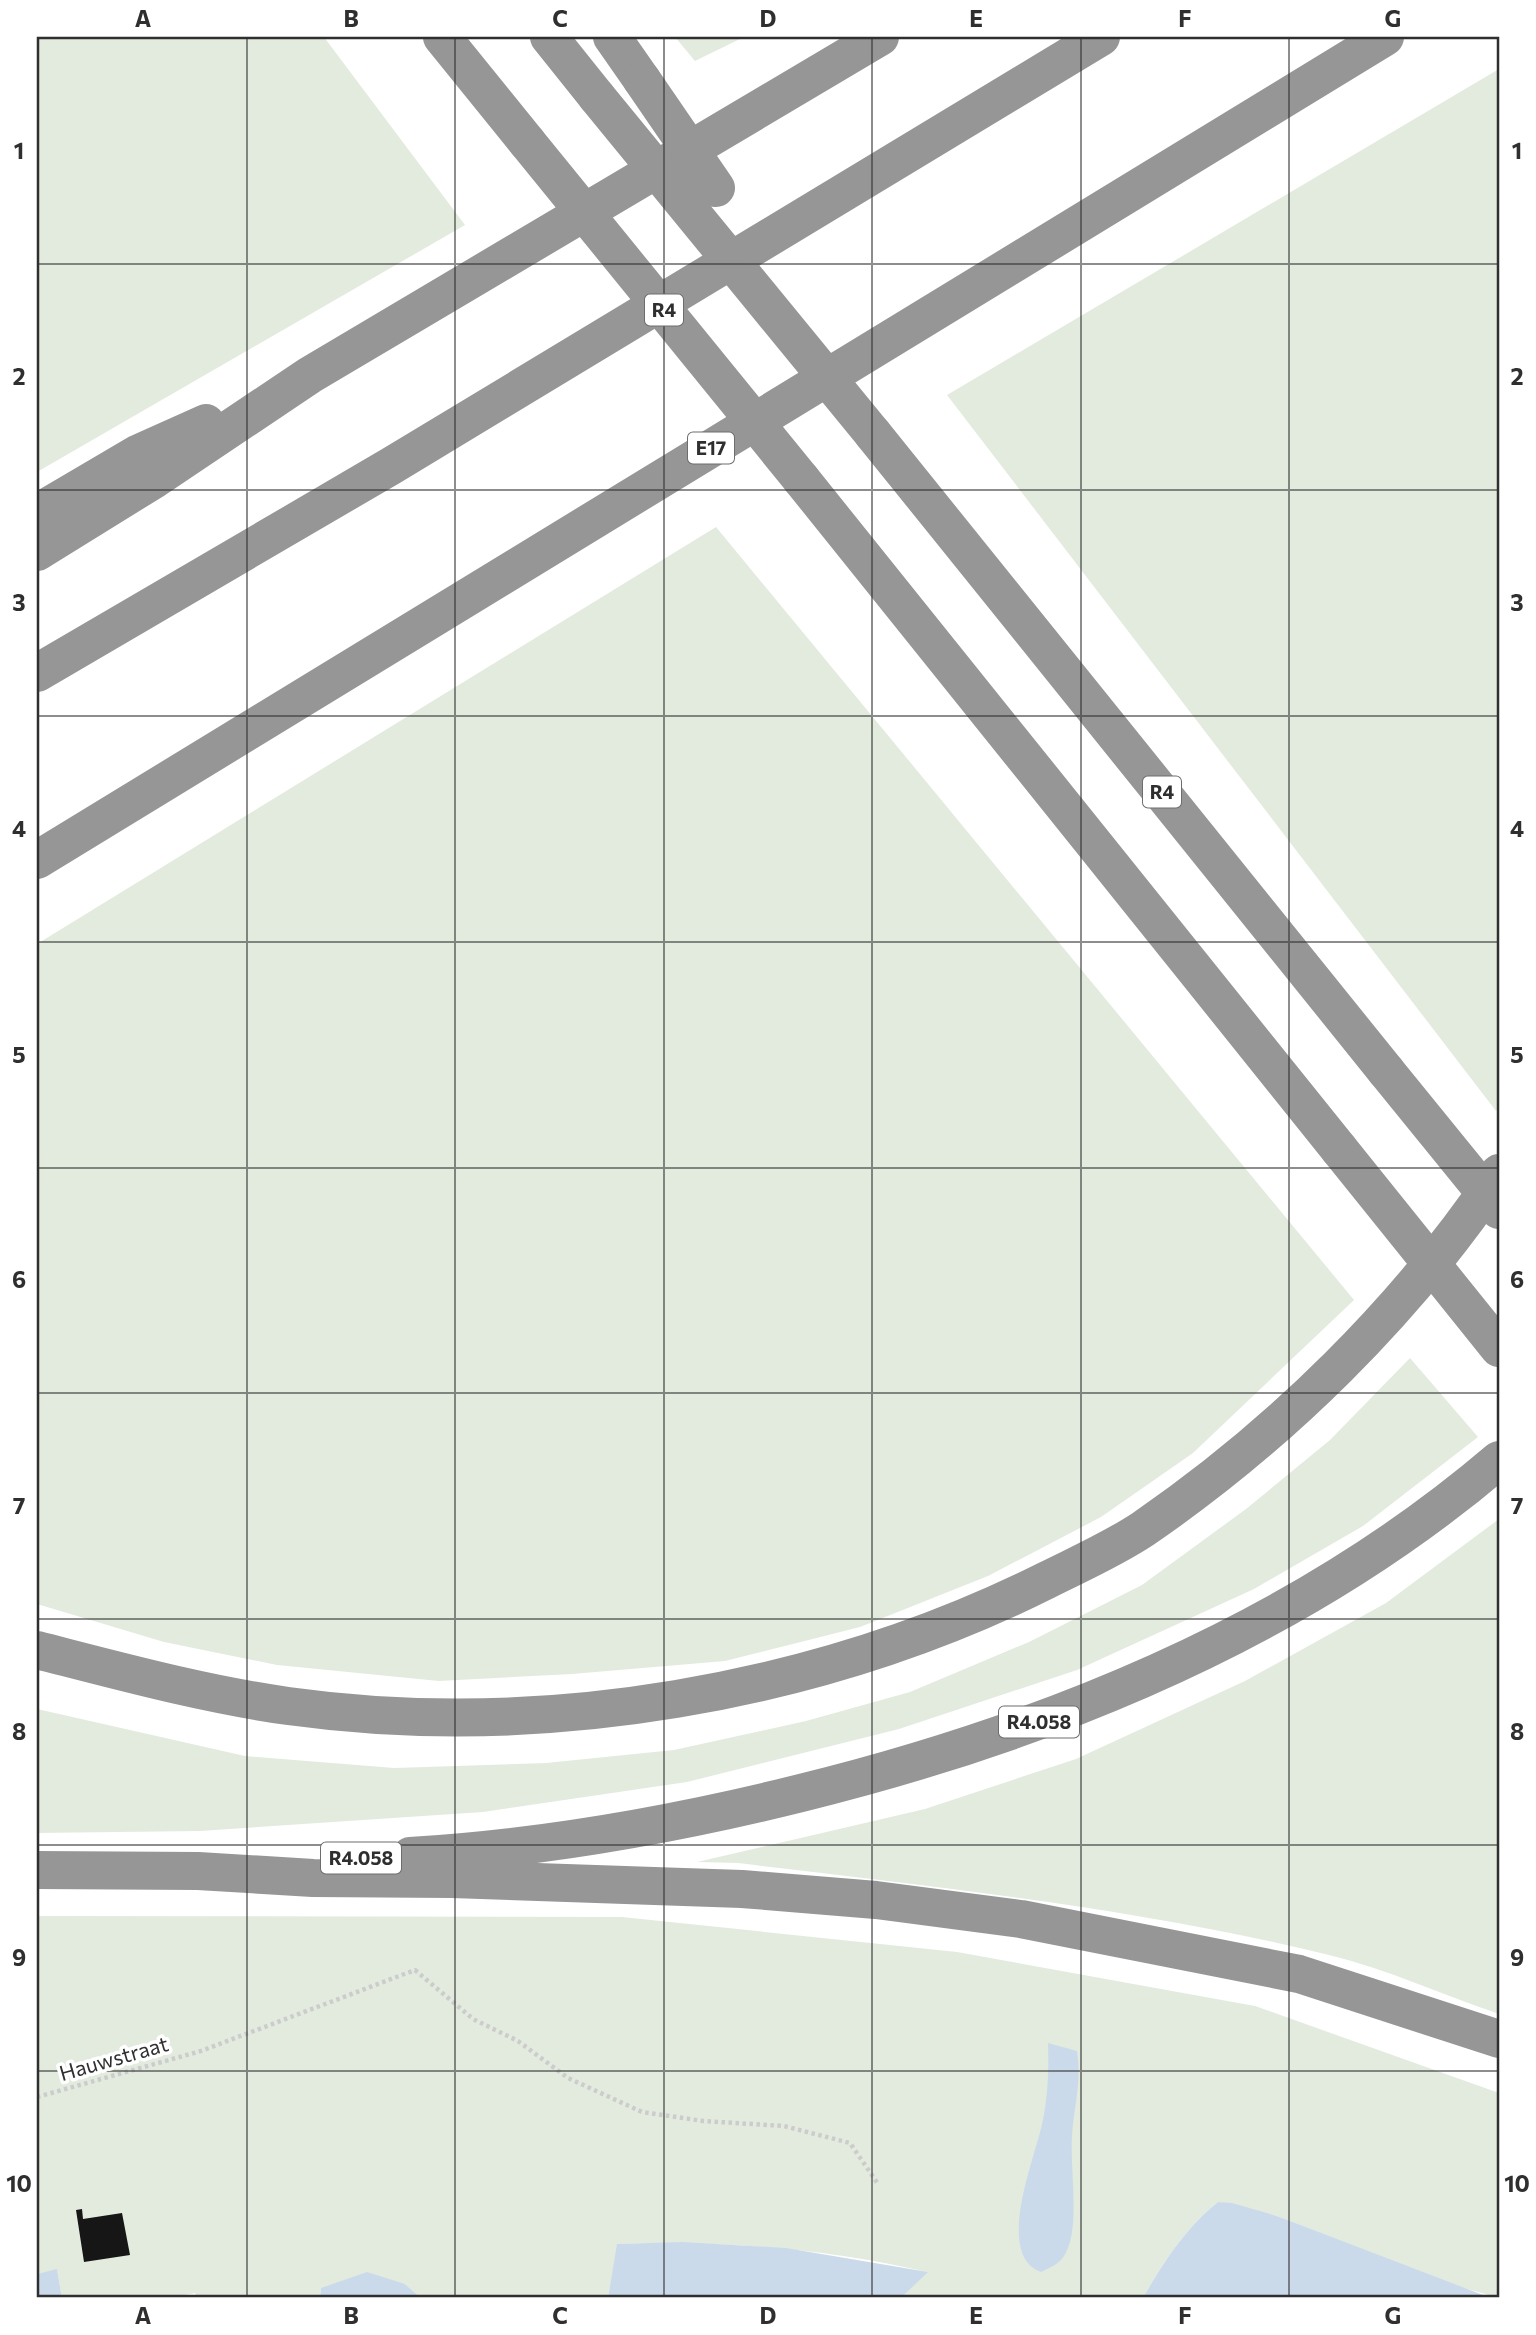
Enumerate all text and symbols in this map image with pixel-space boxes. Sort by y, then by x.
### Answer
text: A [135,4,152,32]
text: B [343,4,359,32]
text: C [552,4,568,32]
text: D [760,4,777,32]
text: E [969,4,983,32]
text: F [1178,4,1192,32]
text: G [1385,4,1401,32]
text: 1 [14,136,24,164]
text: 1 [1512,136,1522,164]
road number: R4 [645,294,683,326]
text: 2 [12,362,26,390]
text: 2 [1510,362,1524,390]
road number: E17 [688,432,734,463]
text: 3 [12,588,26,616]
text: 3 [1510,588,1524,616]
road number: R4 [1143,776,1181,807]
text: 4 [12,814,26,842]
text: 4 [1510,814,1524,842]
text: 5 [12,1040,26,1068]
text: 5 [1510,1040,1524,1068]
text: 6 [12,1265,26,1293]
text: 6 [1510,1265,1524,1293]
text: 7 [13,1491,25,1519]
text: 7 [1511,1491,1523,1519]
road number: R4.058 [999,1706,1079,1738]
text: 8 [12,1717,26,1745]
text: 8 [1510,1717,1524,1745]
road number: R4.058 [321,1842,401,1874]
text: 9 [12,1943,26,1971]
text: 9 [1510,1943,1524,1971]
street label: Hauwstraat [56,2030,171,2085]
text: 10 [6,2169,32,2197]
text: 10 [1504,2169,1530,2197]
text: A [135,2301,152,2329]
text: B [343,2301,359,2329]
text: C [552,2301,568,2329]
text: D [760,2301,777,2329]
text: E [969,2301,983,2329]
text: F [1178,2301,1192,2329]
text: G [1385,2301,1401,2329]

